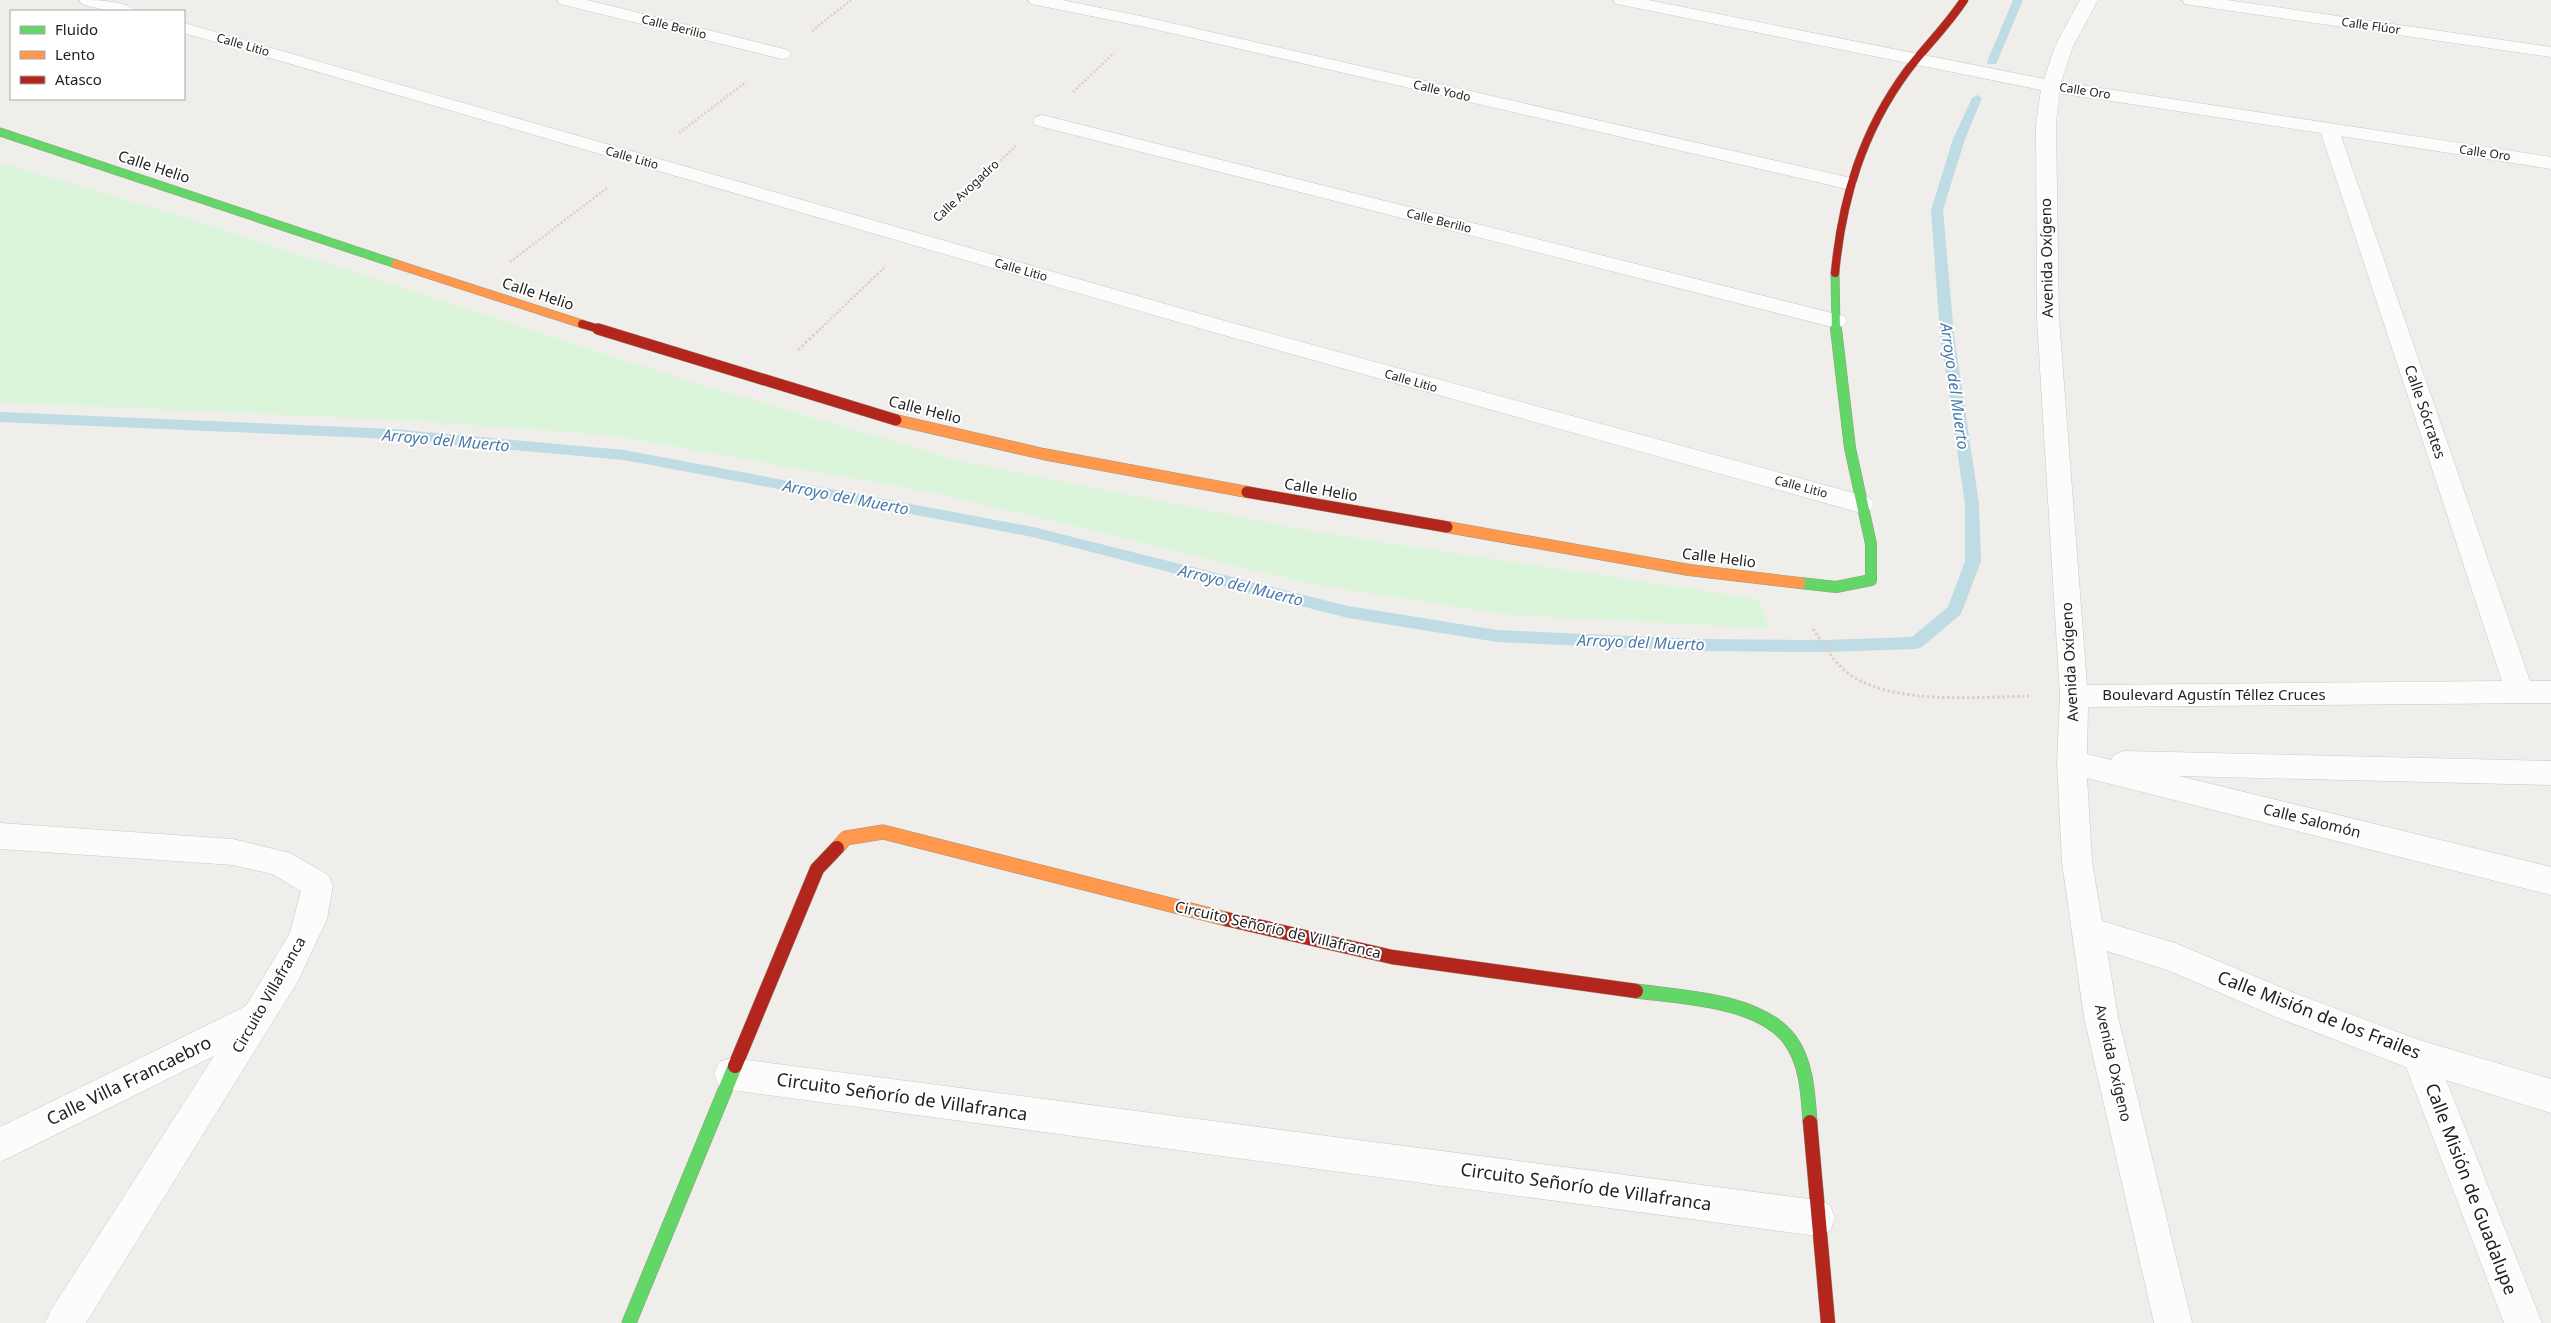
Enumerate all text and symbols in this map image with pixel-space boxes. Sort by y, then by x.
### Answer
legend [10,10,185,100]
street label: Calle Berilio [640,10,708,43]
street label: Calle Flúor [2340,13,2402,38]
text: Fluido [55,19,98,39]
street label: Calle Litio [215,29,272,60]
text: Lento [55,44,95,64]
text: Atasco [55,69,102,89]
street label: Calle Yodo [1412,76,1473,105]
street label: Calle Oro [2058,78,2112,103]
street label: Calle Oro [2458,140,2512,165]
street label: Calle Litio [604,142,661,173]
street label: Calle Helio [116,145,193,187]
street label: Calle Avogadro [929,155,1002,226]
street label: Avenida Oxígeno [2035,198,2057,318]
street label: Calle Berilio [1405,204,1473,237]
street label: Calle Litio [993,254,1050,285]
street label: Calle Helio [500,272,577,314]
water label: Arroyo del Muerto [1935,320,1975,451]
street label: Calle Sócrates [2401,362,2451,461]
street label: Calle Litio [1383,365,1440,396]
street label: Calle Helio [887,390,964,428]
water label: Arroyo del Muerto [380,423,511,457]
street label: Calle Litio [1773,471,1830,502]
street label: Calle Helio [1283,473,1360,505]
water label: Arroyo del Muerto [780,474,911,520]
street label: Calle Helio [1681,543,1757,571]
water label: Arroyo del Muerto [1175,559,1306,611]
street label: Avenida Oxígeno [2056,602,2082,722]
water label: Arroyo del Muerto [1576,629,1705,655]
street label: Boulevard Agustín Téllez Cruces [2102,684,2326,704]
street label: Calle Salomón [2261,798,2363,842]
street label: Circuito Señorío de Villafranca [1173,896,1383,963]
street label: Circuito Villafranca [227,933,310,1056]
street label: Calle Misión de los Frailes [2214,964,2424,1064]
street label: Avenida Oxígeno [2091,1002,2137,1123]
street label: Calle Villa Francaebro [42,1030,215,1130]
street label: Circuito Señorío de Villafranca [775,1067,1029,1126]
street label: Calle Misión de Guadalupe [2420,1079,2523,1298]
street label: Circuito Señorío de Villafranca [1459,1157,1713,1216]

